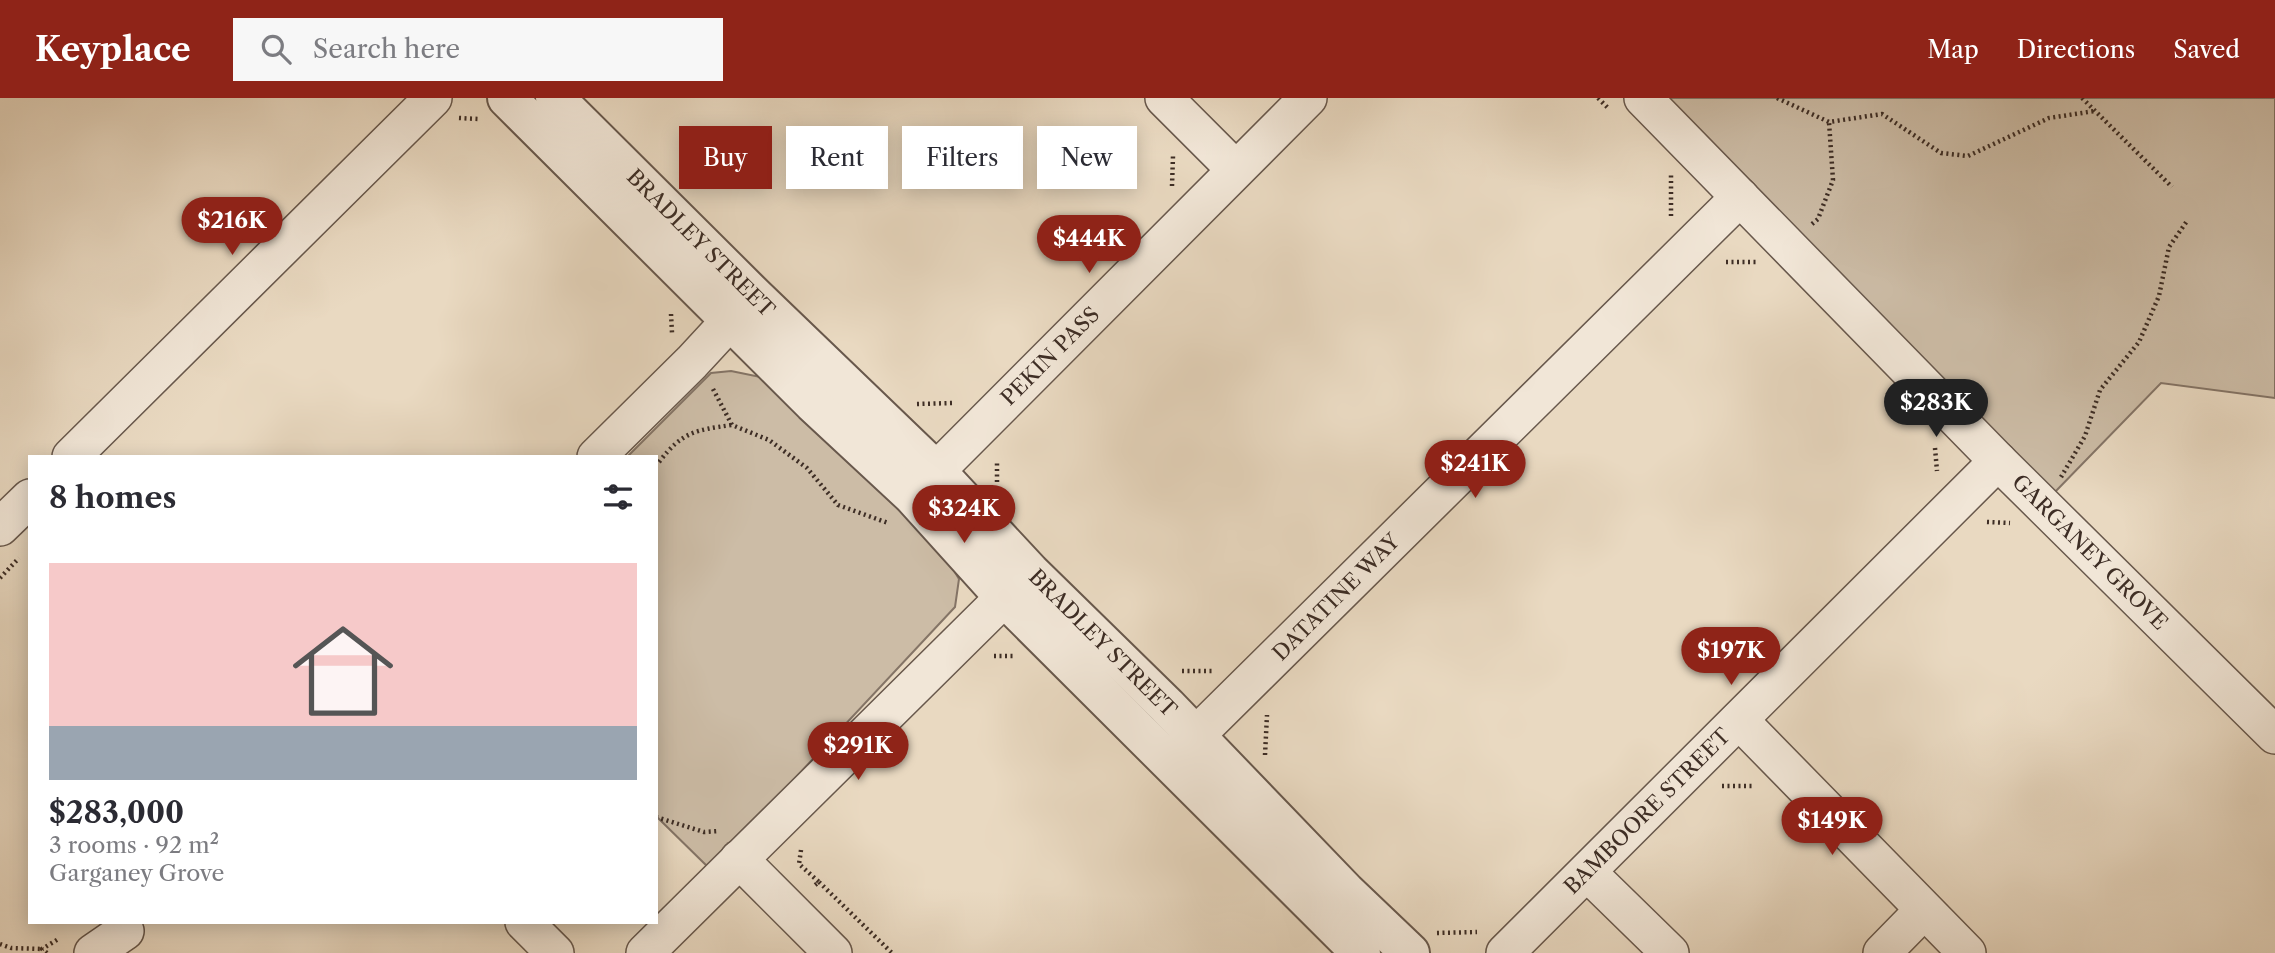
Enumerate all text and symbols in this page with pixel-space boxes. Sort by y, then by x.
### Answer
search box [233,18,723,81]
text: Keyplace [35,29,191,70]
icon: search [257,30,295,68]
text: Search here [313,33,460,65]
text: Map [1927,35,1979,64]
text: Directions [2017,35,2135,64]
text: Saved [2173,35,2240,64]
chip: Buy [679,126,772,189]
chip: Rent [786,126,888,189]
chip: Filters [902,126,1023,189]
chip: New [1037,126,1137,189]
street label: BRADLEY STREET [622,164,780,322]
pin: $216K [183,198,281,257]
text: $216K [198,206,266,234]
pin: $444K [1040,216,1138,275]
text: $444K [1053,224,1125,252]
street label: PEKIN PASS [996,302,1104,410]
pin: $283K [1887,380,1985,439]
text: $283K [1900,388,1972,416]
pin: $241K [1426,440,1524,500]
text: $241K [1441,449,1509,477]
street label: GARGANEY GROVE [2007,469,2173,635]
icon: filters [599,478,637,516]
text: 8 homes [49,479,176,516]
pin: $324K [915,486,1013,545]
text: $324K [928,494,1000,522]
street label: DATATINE WAY [1267,528,1405,666]
street label: BRADLEY STREET [1024,564,1182,722]
icon: home [280,608,406,734]
pin: $197K [1682,628,1780,687]
text: $197K [1697,636,1765,664]
pin: $291K [809,722,907,782]
street label: BAMBOORE STREET [1559,723,1735,899]
text: $291K [824,731,892,759]
text: $283,000 [49,794,184,831]
pin: $149K [1783,798,1881,857]
text: $149K [1798,806,1866,834]
text: 3 rooms · 92 m² [49,831,219,859]
text: Garganey Grove [49,859,225,887]

